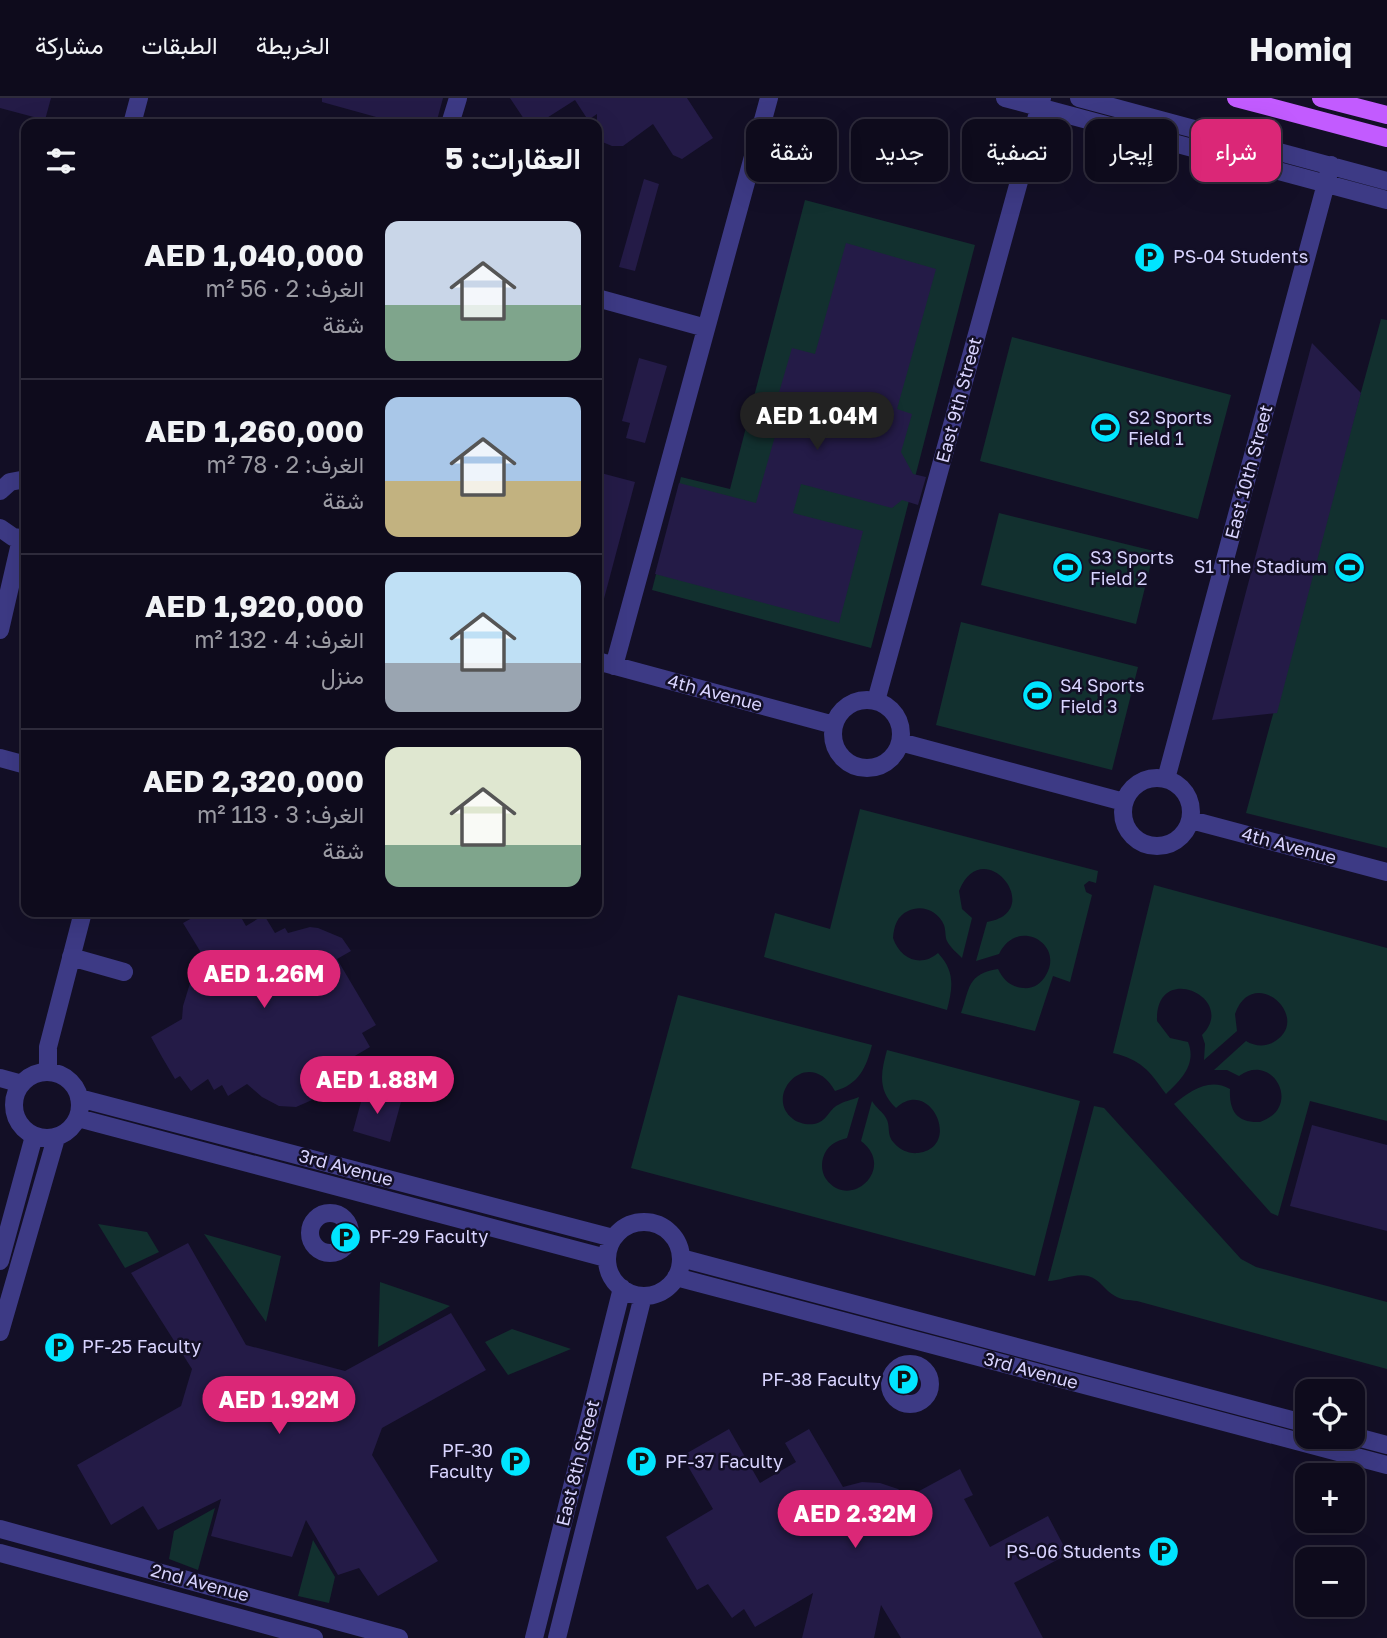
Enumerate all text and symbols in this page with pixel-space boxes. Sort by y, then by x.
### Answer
text: Homiq [1249,29,1352,68]
text: مشاركة [35,30,103,59]
text: الطبقات [141,30,218,59]
text: الخريطة [256,30,330,59]
chip: شقة [746,119,837,182]
chip: جديد [851,119,948,182]
chip: تصفية [962,119,1071,182]
chip: إيجار [1085,119,1177,182]
chip: شراء [1191,119,1281,182]
text: العقارات: 5 [445,140,581,176]
icon: filters [42,142,80,180]
text: AED 1,040,000 [144,237,364,273]
parking icon: PS-04 Students [1133,240,1167,274]
place label: PS-04 Students [1173,245,1308,267]
icon: home [441,249,525,333]
text: الغرف: 2 · 56 m² [206,274,364,302]
text: شقة [322,310,364,338]
street label: East 9th Street [931,335,985,465]
pin: AED 1.04M [737,392,897,452]
text: AED 1.04M [756,401,878,429]
street label: East 10th Street [1220,402,1277,541]
place label: S2 Sports Field 1 [1128,406,1212,449]
sports icon: S2 Sports Field 1 [1088,411,1122,445]
text: AED 1,260,000 [145,413,364,449]
icon: home [441,425,525,509]
text: الغرف: 2 · 78 m² [207,450,364,478]
text: شقة [322,486,364,514]
place label: S3 Sports Field 2 [1090,546,1174,589]
sports icon: S1 The Stadium [1333,550,1367,584]
sports icon: S3 Sports Field 2 [1050,551,1084,585]
place label: S1 The Stadium [1194,555,1327,577]
text: AED 1,920,000 [145,588,364,624]
icon: home [441,600,525,684]
text: الغرف: 4 · 132 m² [194,625,364,653]
text: منزل [321,661,364,689]
street label: 4th Avenue [665,669,765,715]
place label: S4 Sports Field 3 [1060,674,1145,717]
sports icon: S4 Sports Field 3 [1020,679,1054,713]
text: AED 2,320,000 [143,763,364,799]
icon: home [441,775,525,859]
text: الغرف: 3 · 113 m² [197,800,364,828]
street label: 4th Avenue [1239,822,1339,868]
text: شقة [322,836,364,864]
pin: AED 1.26M [184,950,344,1010]
text: AED 1.26M [203,959,325,987]
pin: AED 1.88M [297,1056,457,1116]
text: AED 1.88M [316,1065,438,1093]
street label: 3rd Avenue [297,1144,396,1190]
parking icon: PF-29 Faculty [329,1220,363,1254]
place label: PF-29 Faculty [369,1225,488,1247]
parking icon: PF-25 Faculty [42,1330,76,1364]
place label: PF-25 Faculty [82,1335,201,1357]
street label: 3rd Avenue [982,1347,1081,1393]
parking icon: PF-38 Faculty [887,1363,921,1397]
place label: PF-38 Faculty [761,1368,881,1390]
pin: AED 1.92M [199,1376,359,1436]
map controls [1295,1379,1365,1617]
button: locate [1295,1379,1365,1449]
text: AED 1.92M [218,1385,340,1413]
street label: East 8th Street [551,1397,603,1528]
place label: PF-30 Faculty [429,1439,493,1482]
parking icon: PF-30 Faculty [499,1444,533,1478]
parking icon: PF-37 Faculty [625,1445,659,1479]
place label: PF-37 Faculty [665,1450,783,1472]
button: + [1295,1463,1365,1533]
pin: AED 2.32M [775,1490,935,1550]
text: AED 2.32M [794,1499,916,1527]
parking icon: PS-06 Students [1147,1535,1181,1569]
place label: PS-06 Students [1006,1540,1141,1562]
button: − [1295,1547,1365,1617]
street label: 2nd Avenue [149,1558,252,1606]

